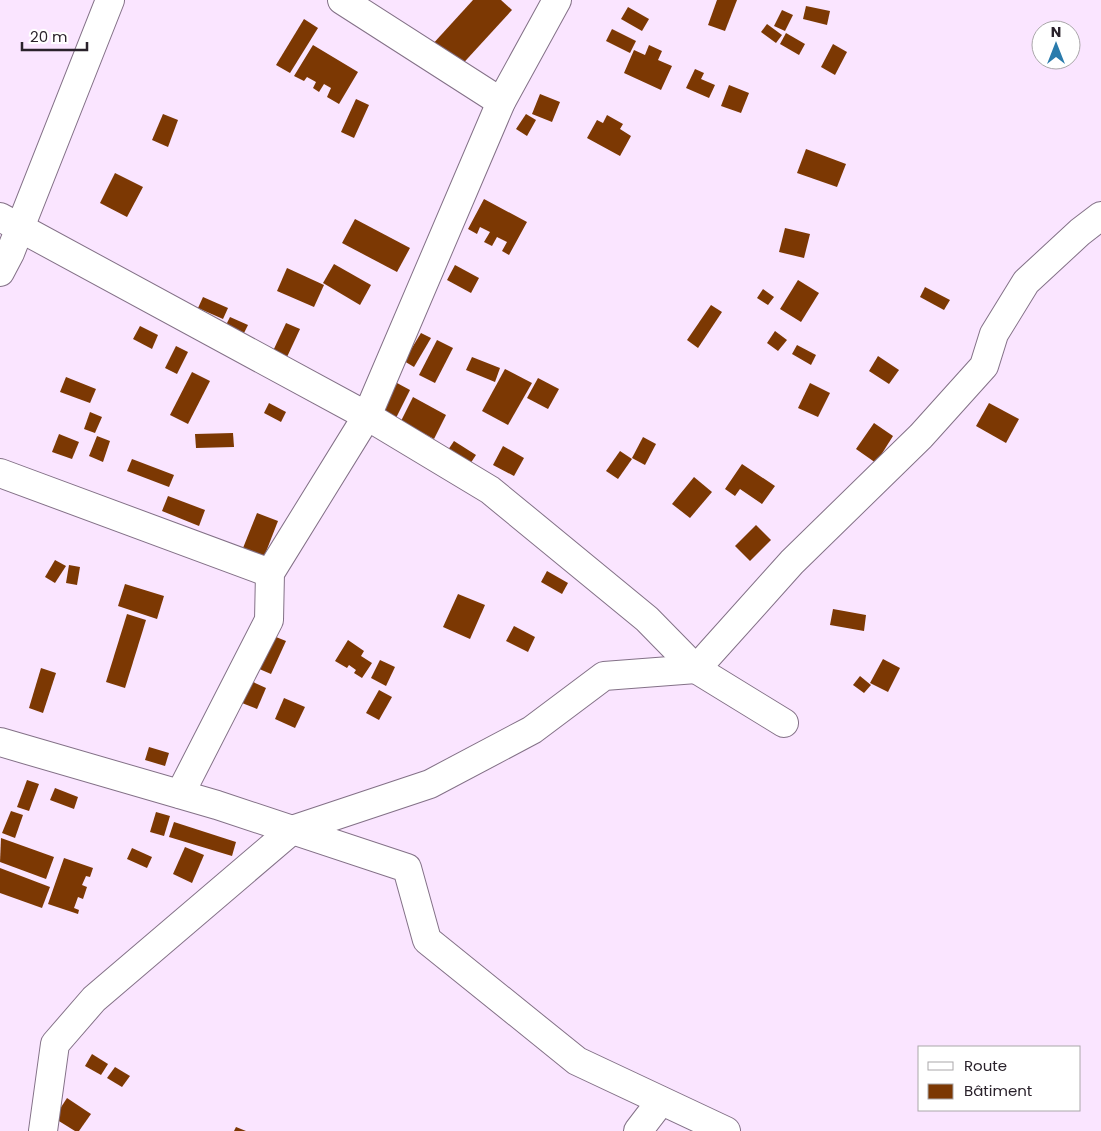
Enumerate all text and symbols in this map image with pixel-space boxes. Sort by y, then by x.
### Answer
scale bar [22,20,88,52]
north arrow [1031,20,1081,70]
text: N [1051,22,1061,42]
text: 20 m [30,26,68,47]
legend [918,1046,1081,1111]
text: Route [964,1055,1007,1076]
text: Bâtiment [964,1080,1032,1101]

